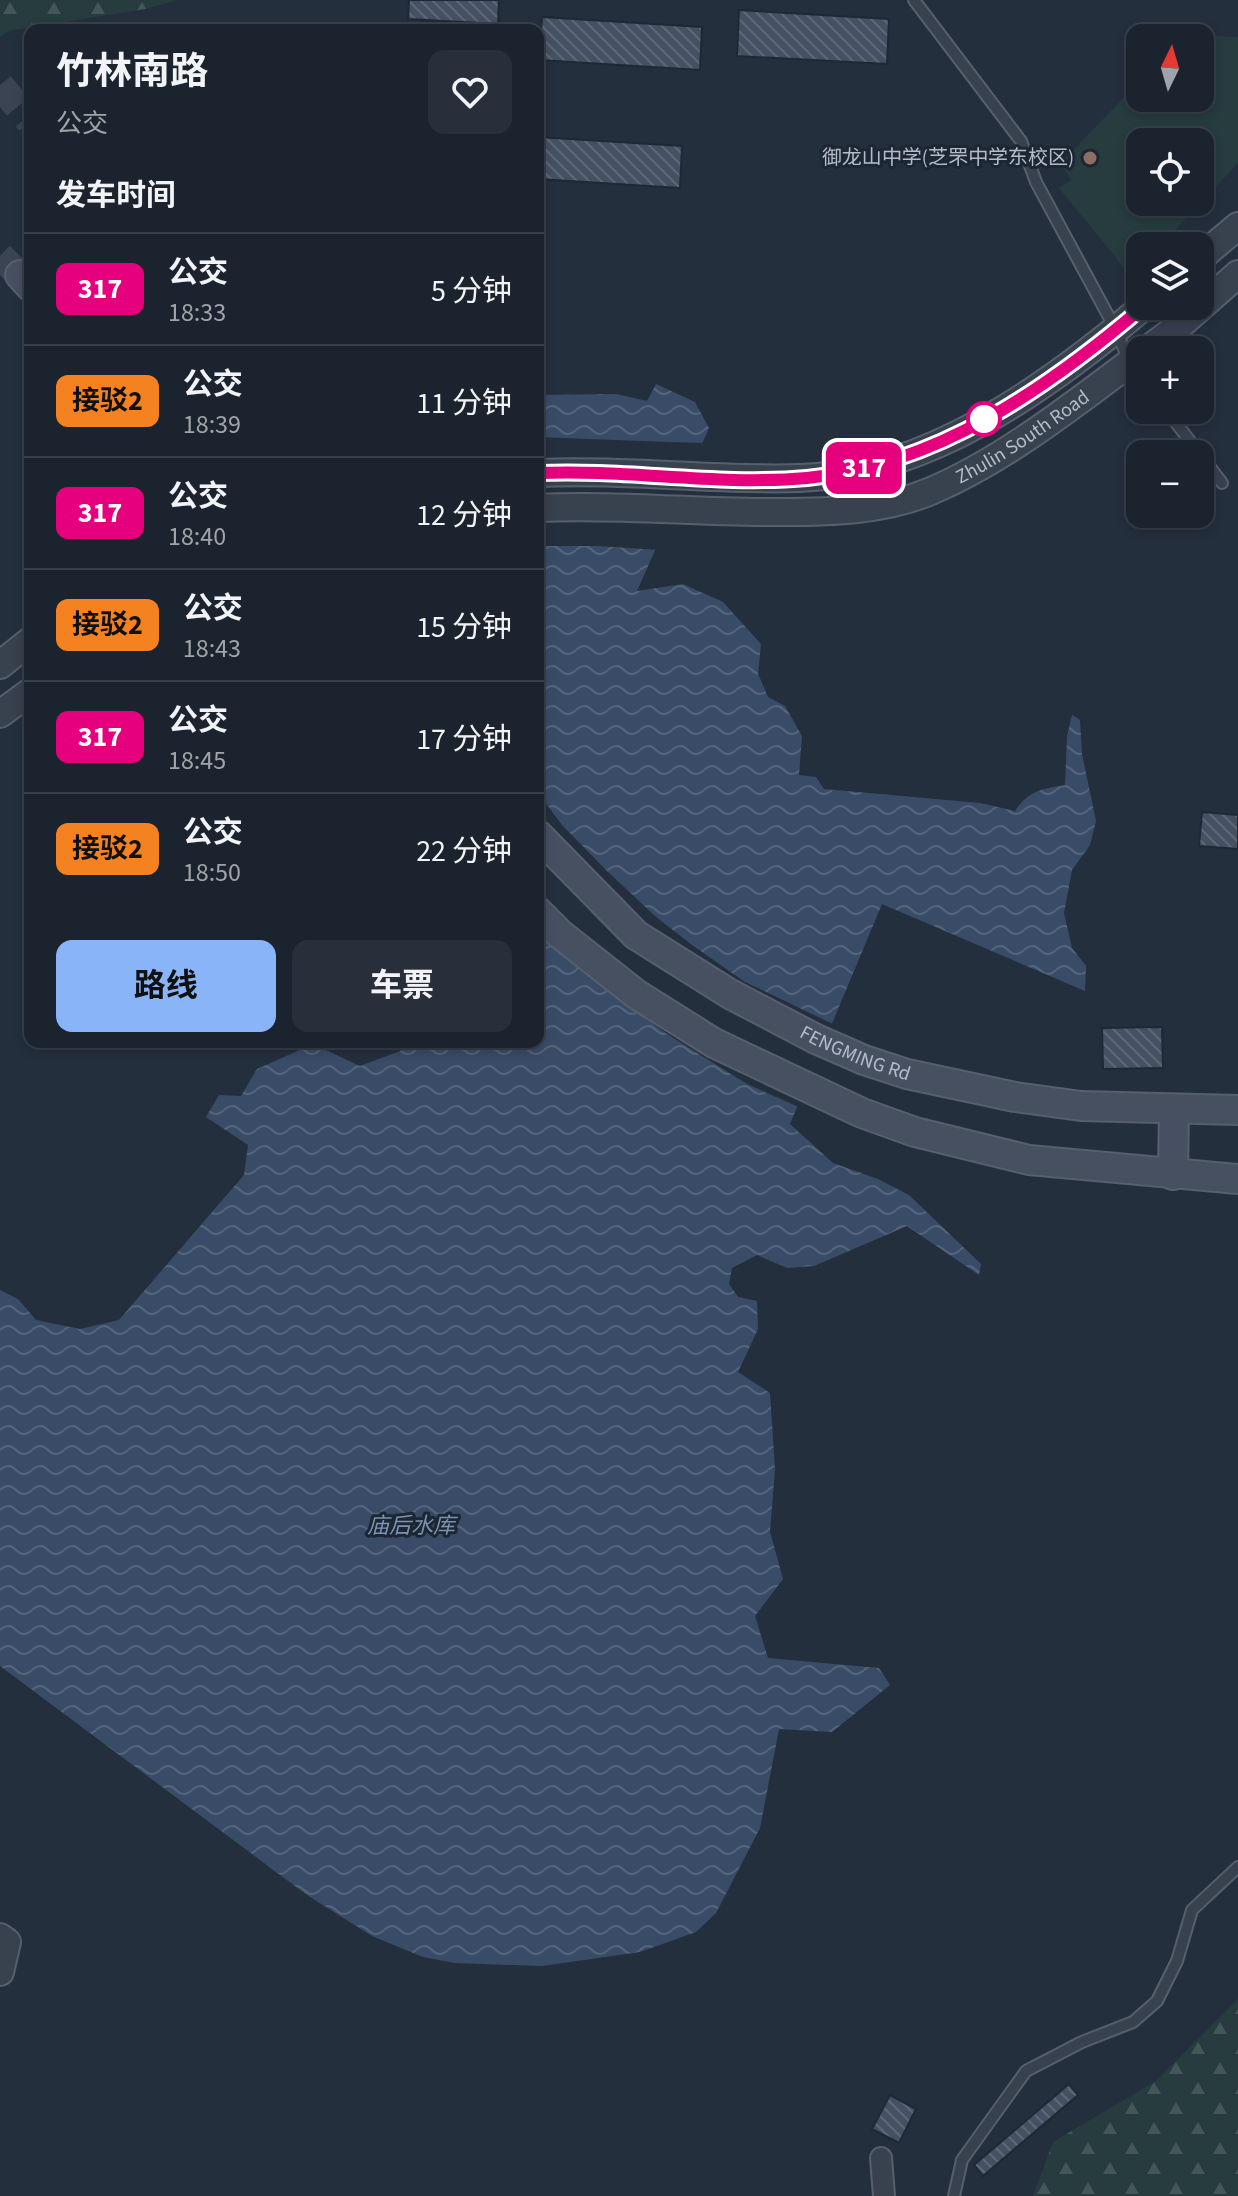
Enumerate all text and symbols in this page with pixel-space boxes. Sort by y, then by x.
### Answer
north arrow [1126,24,1214,112]
map controls [1126,24,1214,528]
text: 竹林南路 [56,45,208,99]
button: heart [428,50,512,134]
text: 公交 [56,105,108,142]
button: locate [1126,128,1214,216]
place label: 御龙山中学(芝罘中学东校区) [822,144,1074,172]
marker: 御龙山中学(芝罘中学东校区) [1081,149,1099,167]
text: 发车时间 [56,174,176,217]
button: layers [1126,232,1214,320]
text: 公交 [168,251,228,294]
text: 317 [78,269,122,309]
text: 5 分钟 [431,270,512,313]
text: 18:33 [168,294,226,331]
button: + [1126,336,1214,424]
text: 公交 [183,363,243,406]
text: 接驳2 [72,381,143,421]
text: 11 分钟 [416,382,512,425]
street label: Zhulin South Road [951,384,1095,491]
unlabelled marker [967,402,1001,436]
text: 18:39 [183,406,241,443]
button: − [1126,440,1214,528]
line badge: 317 [818,442,910,494]
text: 317 [842,448,886,488]
text: 公交 [168,475,228,518]
text: 317 [78,493,122,533]
text: 12 分钟 [416,494,512,537]
text: 18:40 [168,518,226,555]
text: 公交 [183,587,243,630]
text: 接驳2 [72,605,143,645]
text: 15 分钟 [416,606,512,649]
text: 18:43 [183,630,241,667]
text: 公交 [168,699,228,742]
text: 317 [78,717,122,757]
text: 17 分钟 [416,718,512,761]
text: 18:45 [168,742,226,779]
text: 公交 [183,811,243,854]
text: 接驳2 [72,829,143,869]
text: 22 分钟 [416,830,512,873]
text: 18:50 [183,854,241,891]
button: 路线 [56,940,276,1032]
button: 车票 [292,940,512,1032]
street label: FENGMING Rd [795,1019,914,1088]
water label: 庙后水库 [367,1510,459,1542]

